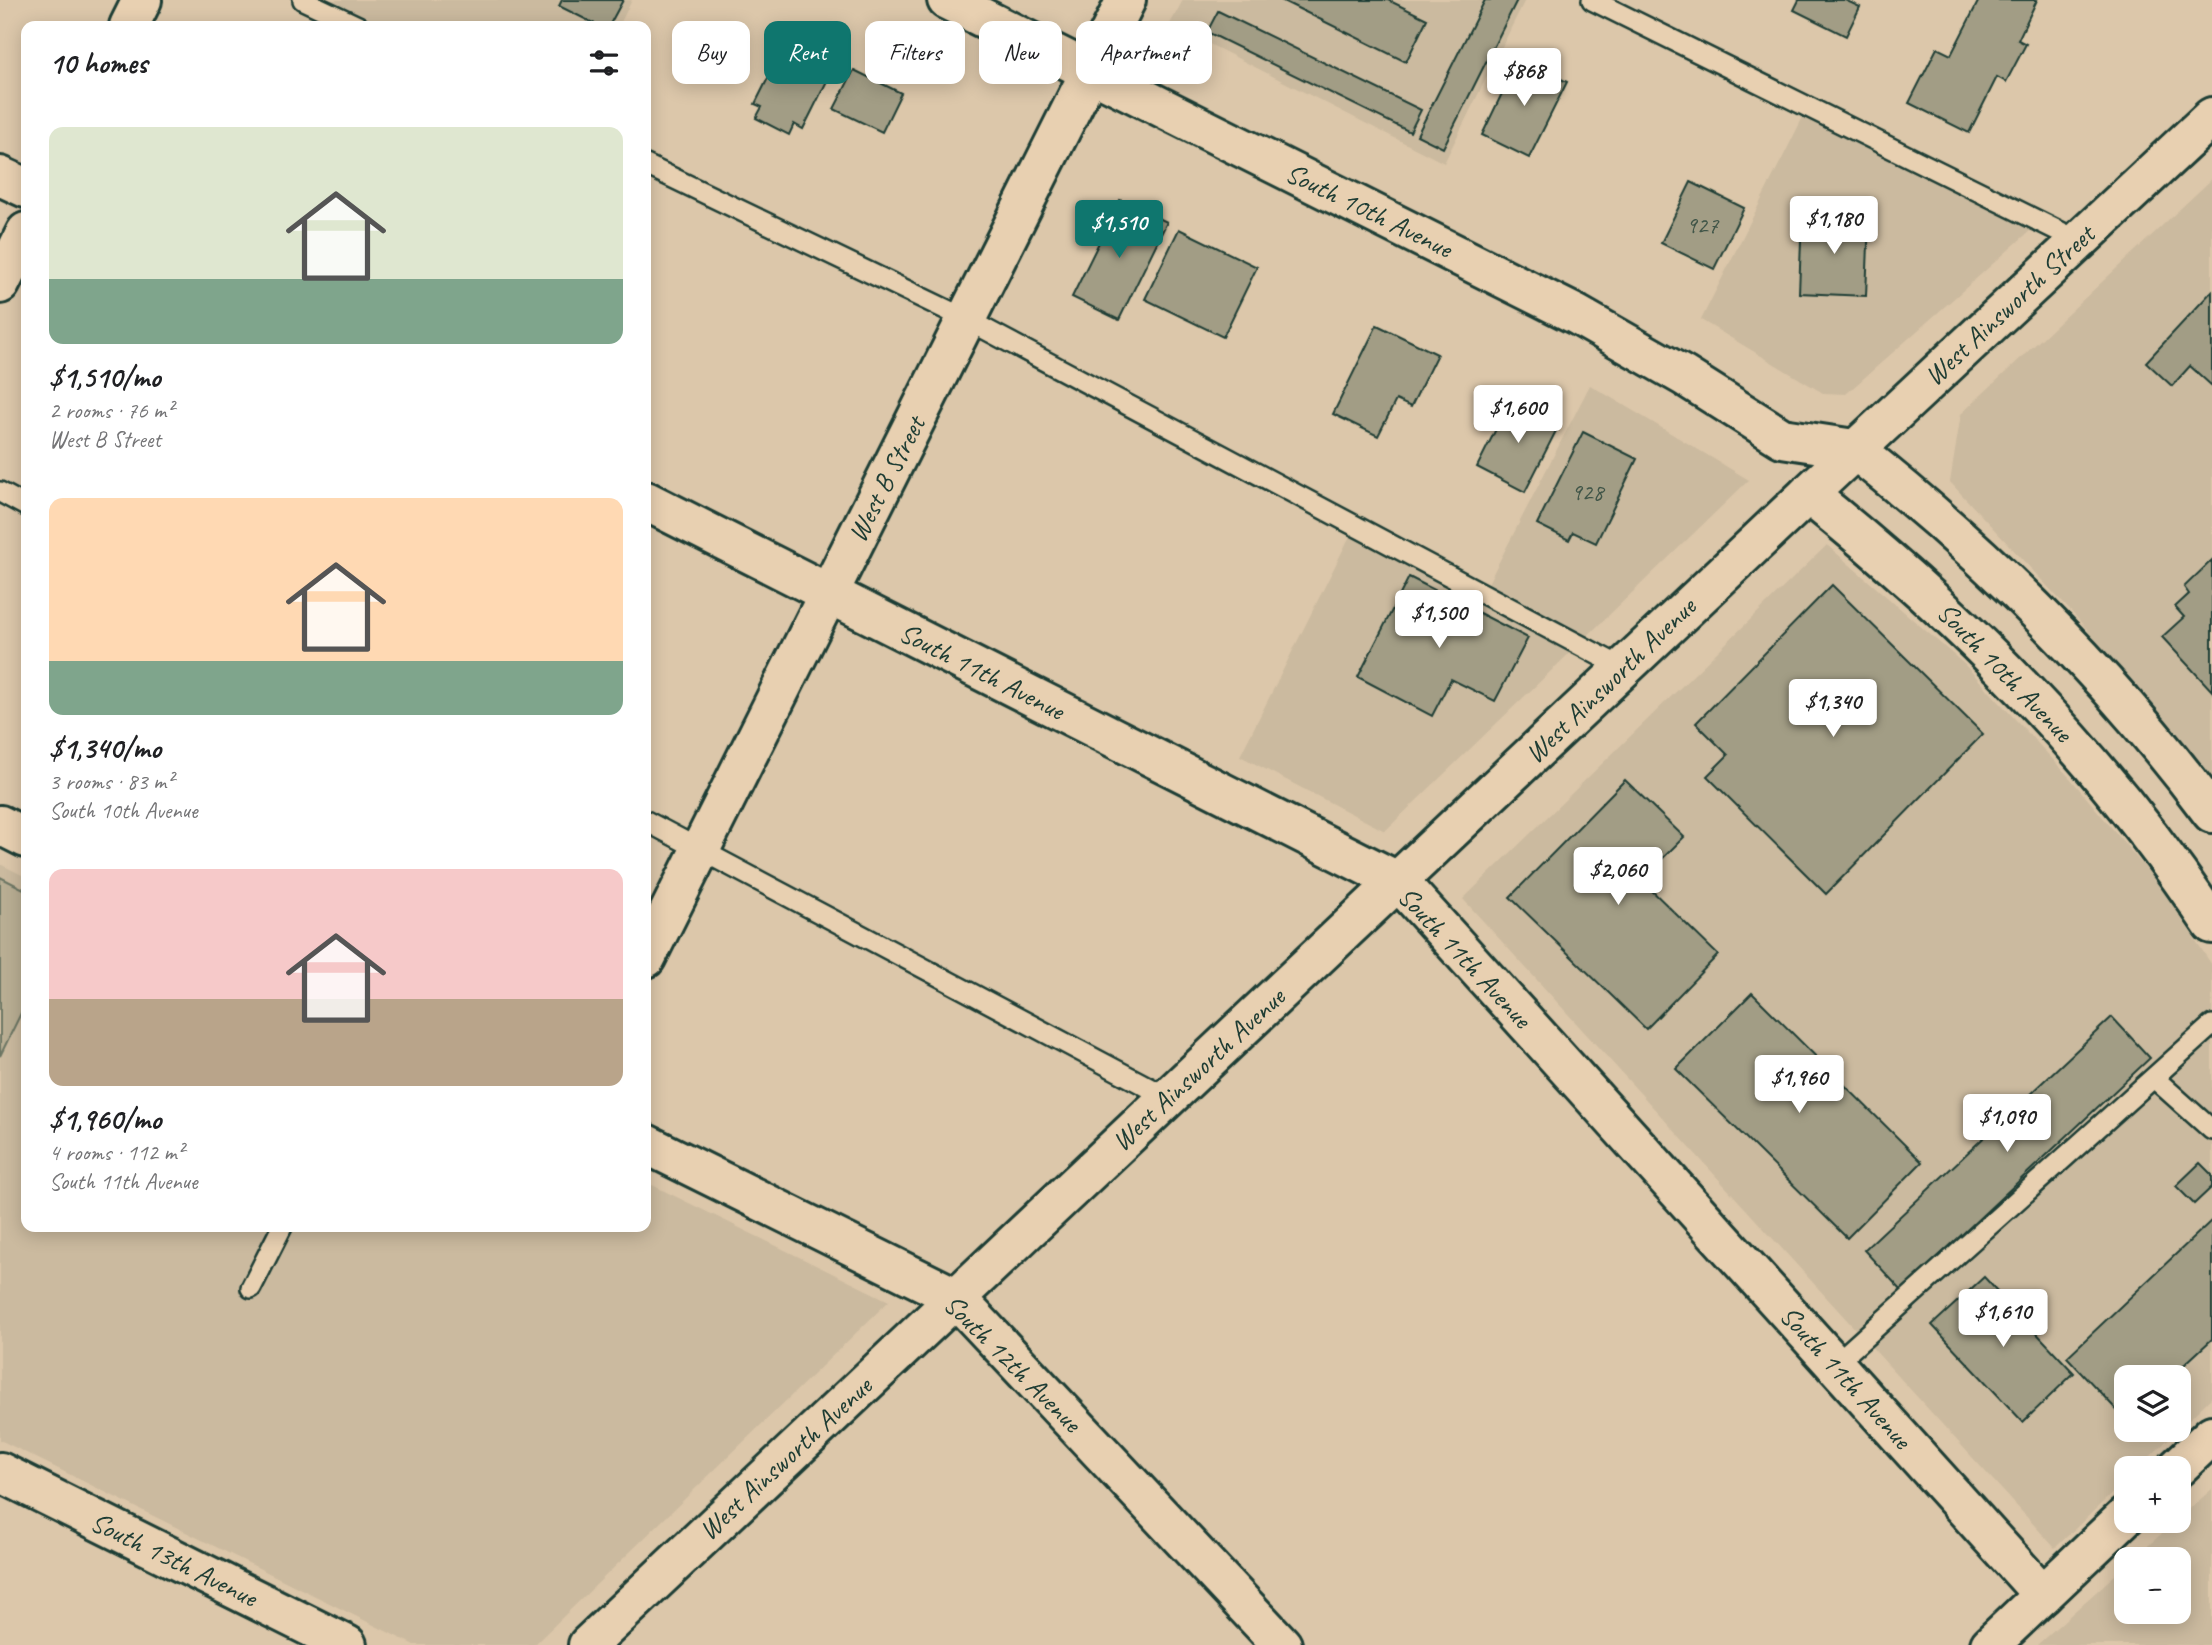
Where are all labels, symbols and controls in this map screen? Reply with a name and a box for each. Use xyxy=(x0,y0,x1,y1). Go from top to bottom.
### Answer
chip: Buy xyxy=(672,21,750,84)
chip: Rent xyxy=(764,21,851,84)
chip: Filters xyxy=(865,21,965,84)
chip: New xyxy=(979,21,1062,84)
chip: Apartment xyxy=(1076,21,1212,84)
text: 10 homes xyxy=(49,44,147,82)
icon: filters xyxy=(585,44,623,82)
pin: $868 xyxy=(1483,48,1565,108)
text: $868 xyxy=(1503,56,1545,85)
street label: South 10th Avenue xyxy=(1280,155,1460,266)
icon: home xyxy=(273,173,399,299)
pin: $1,180 xyxy=(1777,196,1891,256)
pin: $1,510 xyxy=(1062,201,1176,260)
text: $1,180 xyxy=(1806,204,1862,233)
text: $1,510 xyxy=(1091,208,1147,237)
house number: 927 xyxy=(1686,210,1719,240)
street label: West Ainsworth Street xyxy=(1917,215,2103,393)
text: $1,510/mo xyxy=(49,358,160,396)
pin: $1,600 xyxy=(1461,386,1575,445)
text: $1,600 xyxy=(1490,393,1546,422)
text: 2 rooms · 76 m² xyxy=(49,396,173,425)
street label: West B Street xyxy=(840,408,934,548)
text: West B Street xyxy=(49,425,161,454)
house number: 928 xyxy=(1571,477,1605,507)
icon: home xyxy=(273,544,399,670)
street label: West Ainsworth Avenue xyxy=(1517,588,1704,770)
pin: $1,500 xyxy=(1382,590,1496,650)
street label: South 10th Avenue xyxy=(1930,595,2082,751)
text: $1,500 xyxy=(1411,598,1467,627)
street label: South 11th Avenue xyxy=(894,614,1072,728)
pin: $1,340 xyxy=(1776,680,1890,739)
text: $1,340 xyxy=(1805,687,1861,716)
text: $1,340/mo xyxy=(49,729,161,767)
text: 3 rooms · 83 m² xyxy=(49,767,173,796)
text: South 10th Avenue xyxy=(49,796,198,825)
pin: $2,060 xyxy=(1561,848,1675,907)
text: $2,060 xyxy=(1590,855,1646,884)
street label: South 11th Avenue xyxy=(1391,879,1541,1036)
icon: home xyxy=(273,915,399,1041)
street label: West Ainsworth Avenue xyxy=(1104,978,1293,1158)
pin: $1,960 xyxy=(1742,1056,1856,1115)
text: $1,960 xyxy=(1771,1063,1827,1092)
pin: $1,090 xyxy=(1950,1094,2064,1154)
text: $1,960/mo xyxy=(49,1100,161,1138)
text: $1,090 xyxy=(1979,1102,2035,1131)
text: 4 rooms · 112 m² xyxy=(49,1138,184,1167)
text: South 11th Avenue xyxy=(49,1167,198,1196)
street label: South 12th Avenue xyxy=(937,1287,1091,1441)
pin: $1,610 xyxy=(1946,1290,2060,1349)
text: $1,610 xyxy=(1975,1297,2031,1326)
street label: South 11th Avenue xyxy=(1773,1298,1921,1457)
map controls xyxy=(2114,1365,2191,1624)
button: layers xyxy=(2114,1365,2191,1442)
street label: West Ainsworth Avenue xyxy=(691,1367,880,1547)
button: + xyxy=(2114,1456,2191,1533)
street label: South 13th Avenue xyxy=(85,1504,265,1615)
button: − xyxy=(2114,1547,2191,1624)

